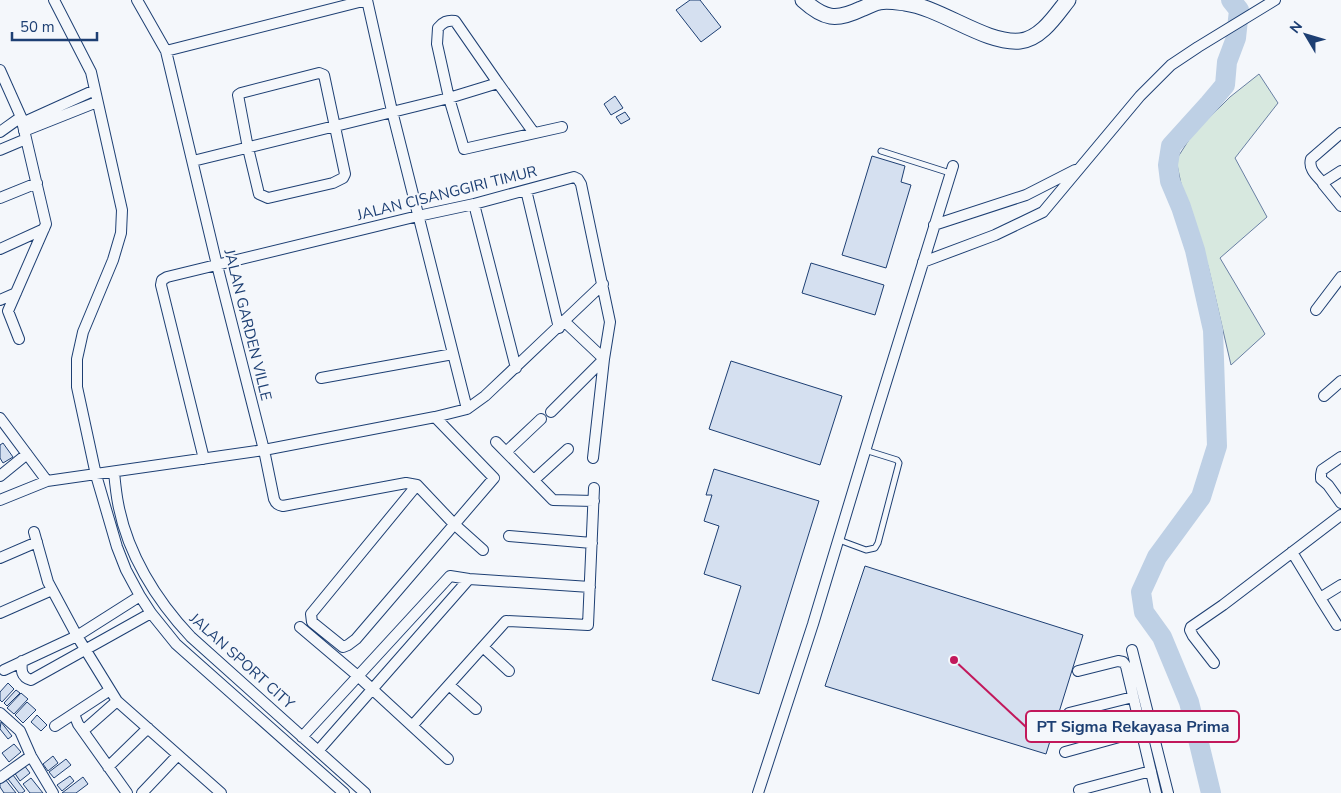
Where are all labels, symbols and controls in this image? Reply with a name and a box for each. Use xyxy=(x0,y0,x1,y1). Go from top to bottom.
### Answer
scale bar xyxy=(12,10,98,42)
north arrow xyxy=(1281,10,1331,60)
text: 50 m xyxy=(20,17,55,37)
text: N xyxy=(1285,17,1307,37)
street label: JALAN CISANGGIRI TIMUR xyxy=(354,161,539,225)
street label: JALAN GARDEN VILLE xyxy=(219,246,277,403)
street label: JALAN SPORT CITY xyxy=(185,608,299,714)
callout: PT Sigma Rekayasa Prima xyxy=(1026,711,1239,742)
text: PT Sigma Rekayasa Prima xyxy=(1036,716,1230,738)

